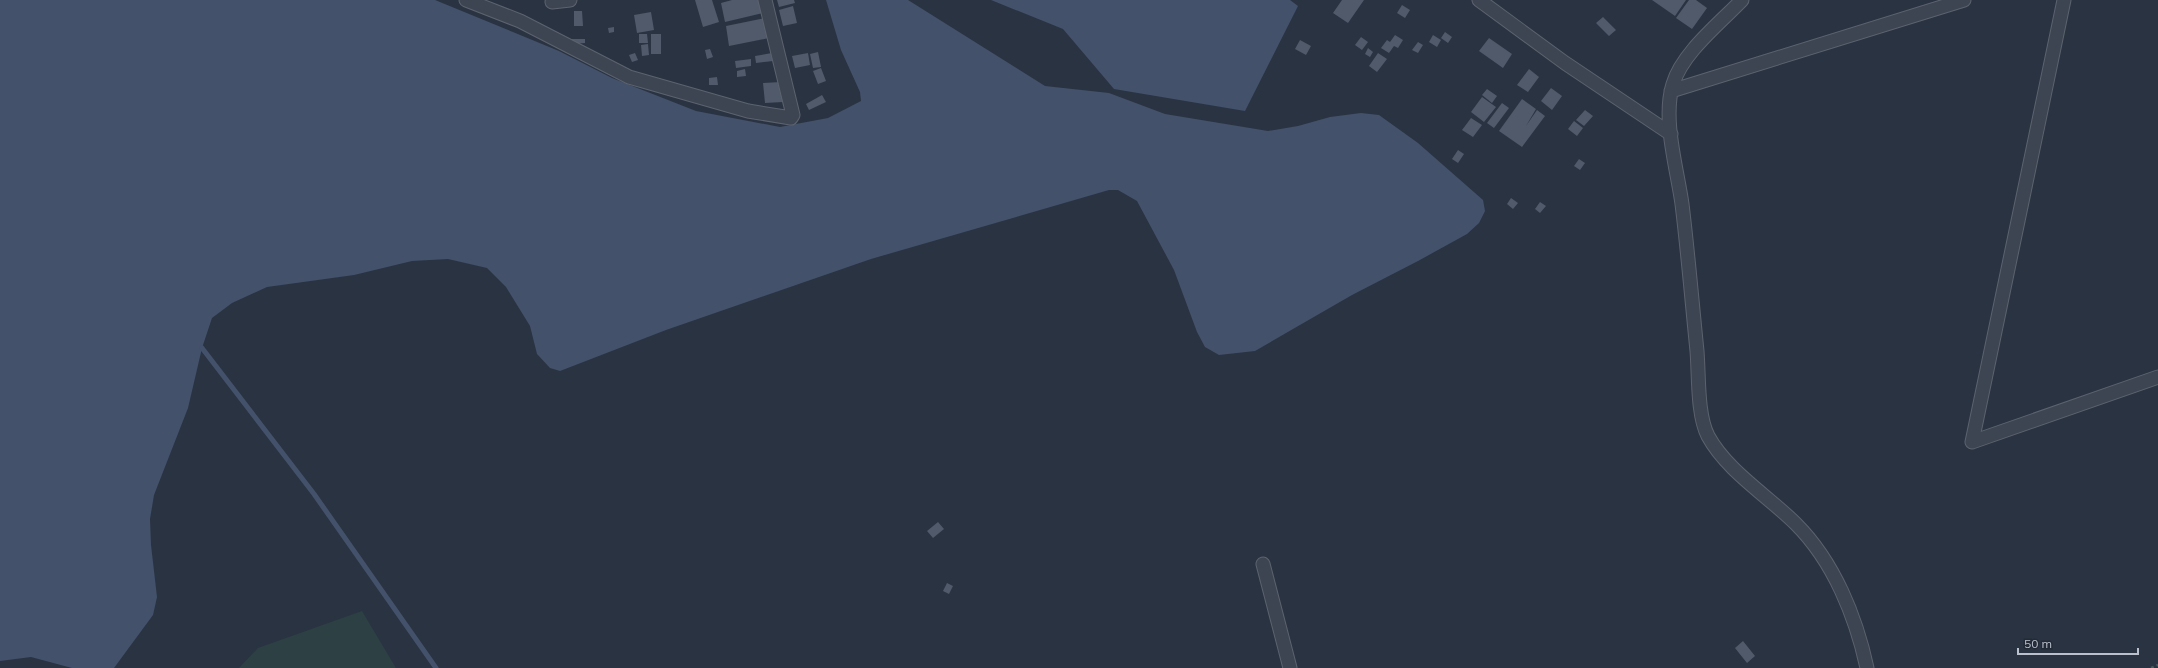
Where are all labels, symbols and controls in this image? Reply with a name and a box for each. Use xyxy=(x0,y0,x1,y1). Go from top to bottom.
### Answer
scale bar xyxy=(2018,630,2138,656)
text: 50 m xyxy=(2024,636,2052,651)

